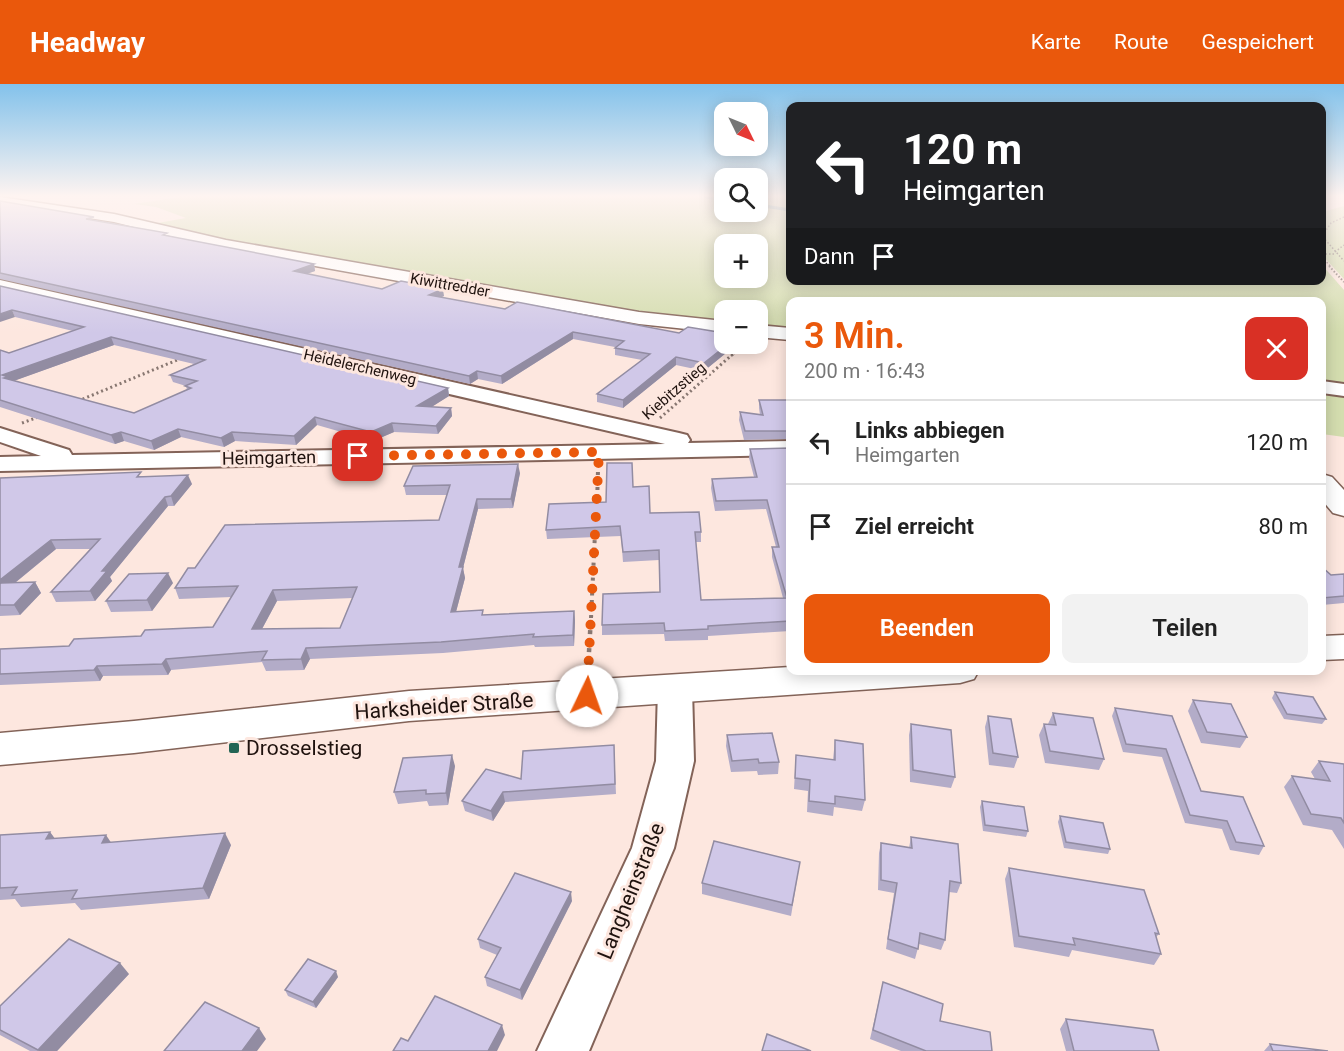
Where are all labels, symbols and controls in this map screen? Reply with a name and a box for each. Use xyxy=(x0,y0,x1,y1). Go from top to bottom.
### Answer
text: Headway xyxy=(30,26,145,59)
text: Karte xyxy=(1031,30,1081,54)
text: Route xyxy=(1114,30,1168,54)
text: Gespeichert xyxy=(1201,30,1314,54)
north arrow xyxy=(714,102,768,156)
map controls xyxy=(714,102,768,354)
text: 120 m xyxy=(903,125,1022,174)
icon: left xyxy=(804,126,882,204)
button: search xyxy=(714,168,768,222)
text: Heimgarten xyxy=(903,175,1045,207)
button: + xyxy=(714,234,768,288)
icon: arrive xyxy=(867,240,900,273)
text: Dann xyxy=(804,244,855,269)
street label: Kiwittredder xyxy=(409,269,491,301)
button: − xyxy=(714,300,768,354)
text: 3 Min. xyxy=(804,315,905,357)
button: close xyxy=(1245,317,1308,380)
street label: Heidelerchenweg xyxy=(302,345,418,389)
street label: Kiebitzstieg xyxy=(639,359,709,423)
text: 200 m · 16:43 xyxy=(804,359,925,383)
text: Links abbiegen xyxy=(855,418,1005,443)
icon: left xyxy=(804,426,837,459)
pin xyxy=(332,430,383,481)
text: 120 m xyxy=(1246,430,1308,455)
icon: arrive xyxy=(341,439,374,472)
text: Heimgarten xyxy=(855,443,960,467)
street label: Heimgarten xyxy=(222,446,316,469)
icon: arrive xyxy=(804,510,837,543)
text: Ziel erreicht xyxy=(855,514,974,539)
text: 80 m xyxy=(1259,514,1308,539)
button: Beenden xyxy=(804,594,1050,663)
button: Teilen xyxy=(1062,594,1308,663)
position arrow xyxy=(555,664,619,728)
street label: Harksheider Straße xyxy=(354,688,534,724)
place label: Drosselstieg xyxy=(246,736,362,760)
marker: Drosselstieg xyxy=(227,741,241,755)
street label: Langheinstraße xyxy=(593,819,669,963)

